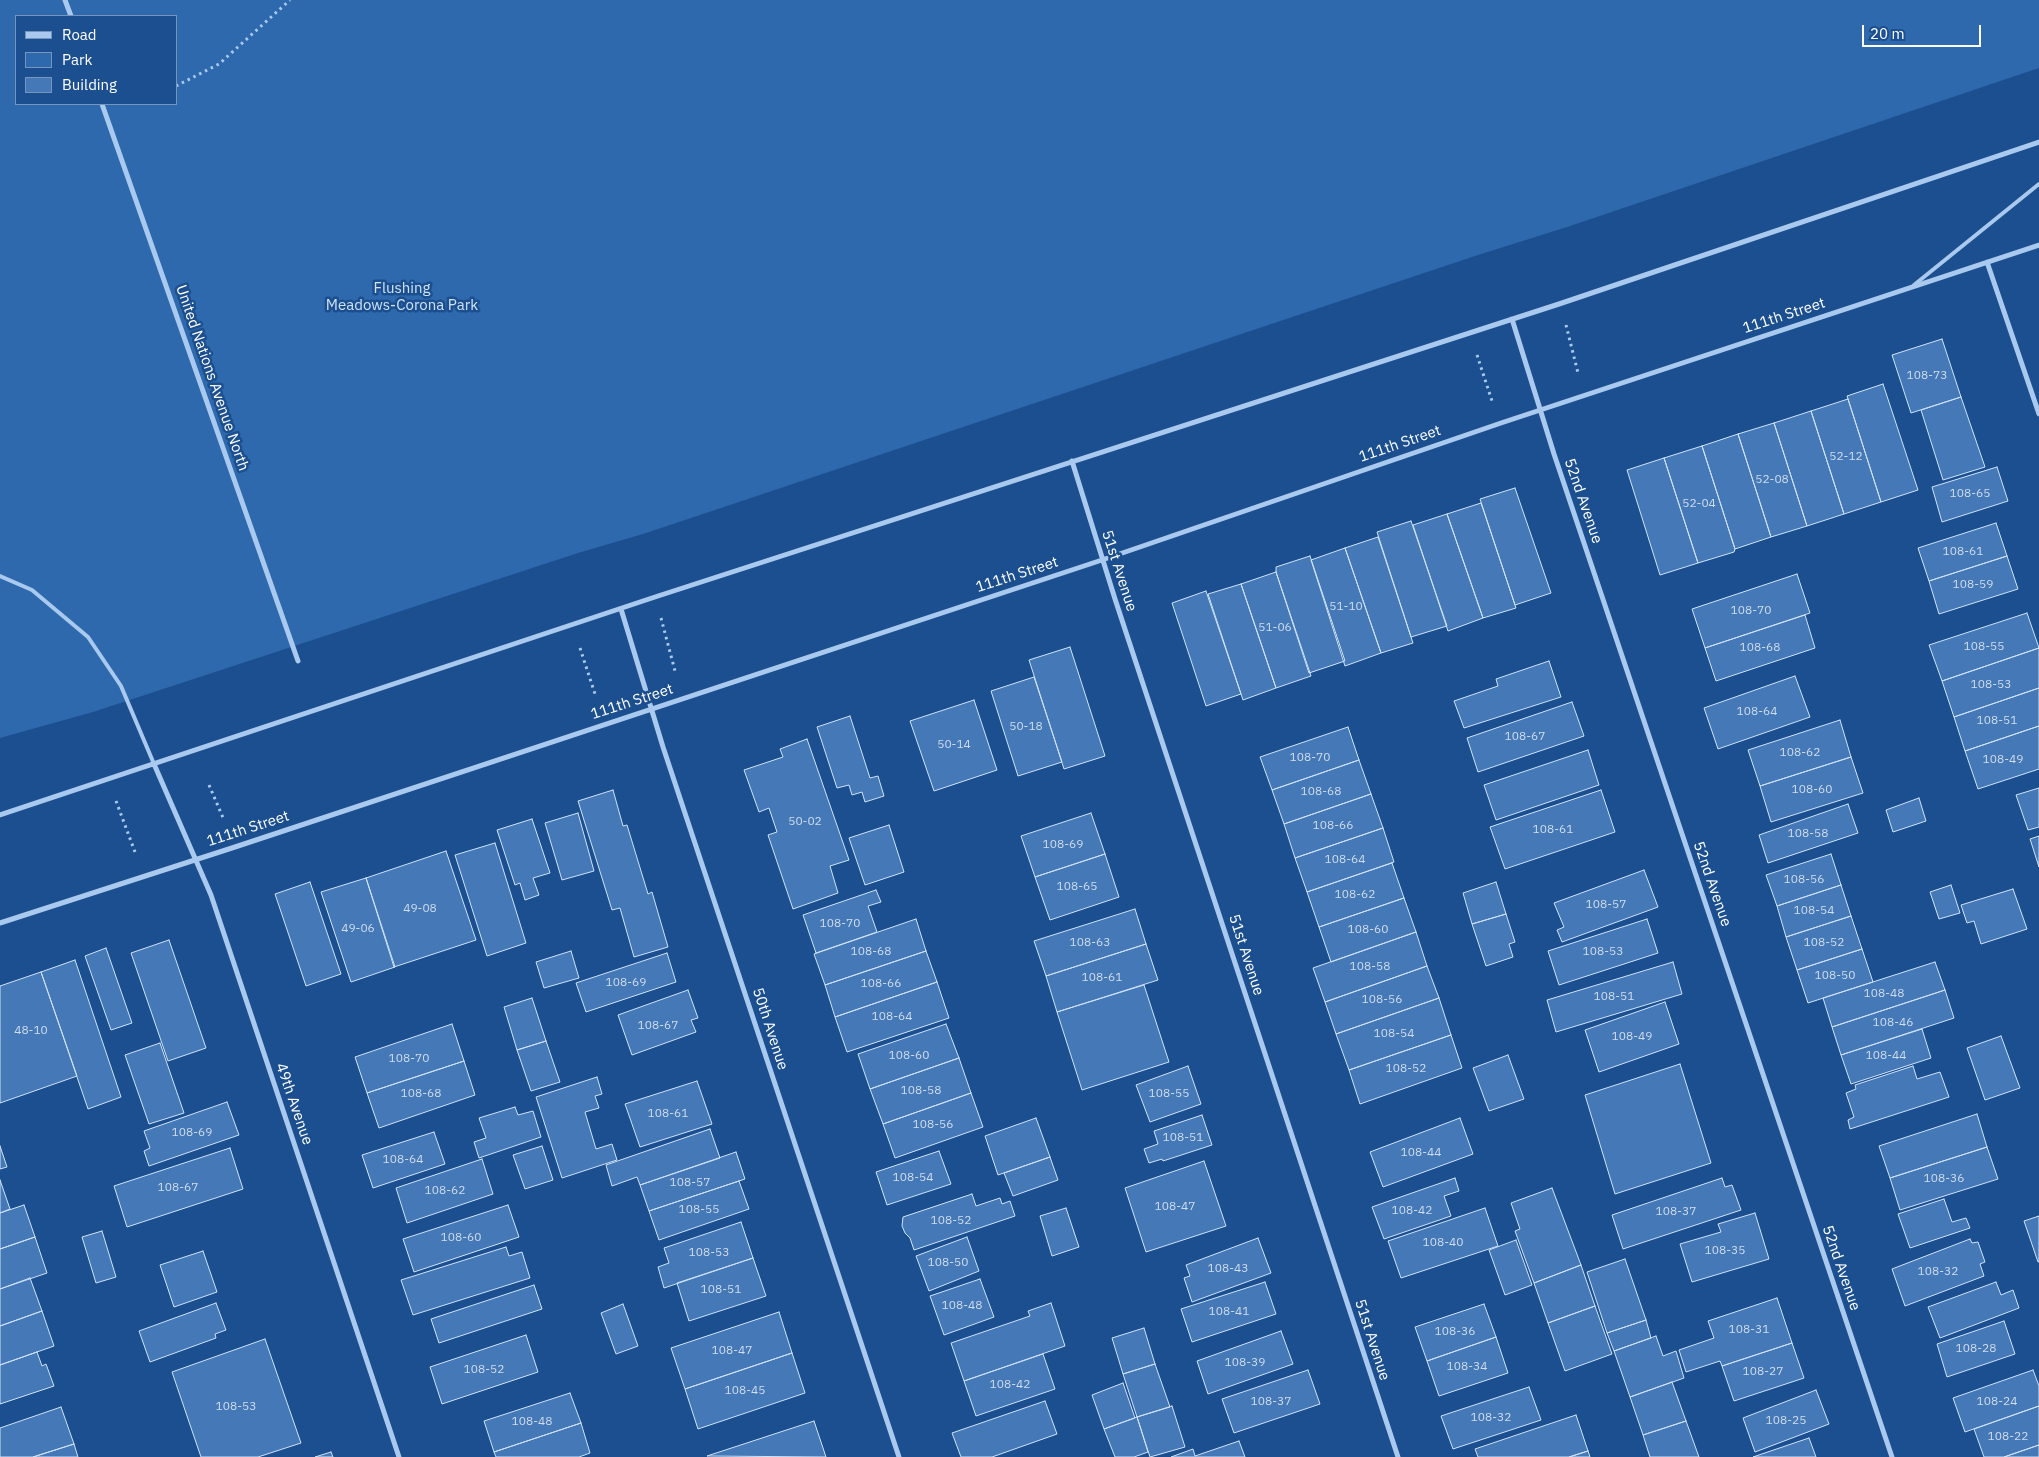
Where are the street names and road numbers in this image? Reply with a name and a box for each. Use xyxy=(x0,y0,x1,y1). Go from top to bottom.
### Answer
street label: United Nations Avenue North xyxy=(172,283,252,473)
street label: 111th Street xyxy=(1741,294,1827,338)
street label: 111th Street xyxy=(1357,422,1443,466)
street label: 52nd Avenue xyxy=(1560,456,1606,546)
street label: 51st Avenue xyxy=(1097,528,1141,614)
street label: 111th Street xyxy=(974,553,1060,597)
street label: 111th Street xyxy=(589,680,675,724)
street label: 111th Street xyxy=(205,807,291,851)
street label: 52nd Avenue xyxy=(1689,839,1735,929)
street label: 51st Avenue xyxy=(1224,912,1268,998)
street label: 50th Avenue xyxy=(748,986,792,1072)
street label: 49th Avenue xyxy=(272,1061,316,1147)
street label: 52nd Avenue xyxy=(1818,1223,1864,1313)
street label: 51st Avenue xyxy=(1350,1297,1394,1383)

